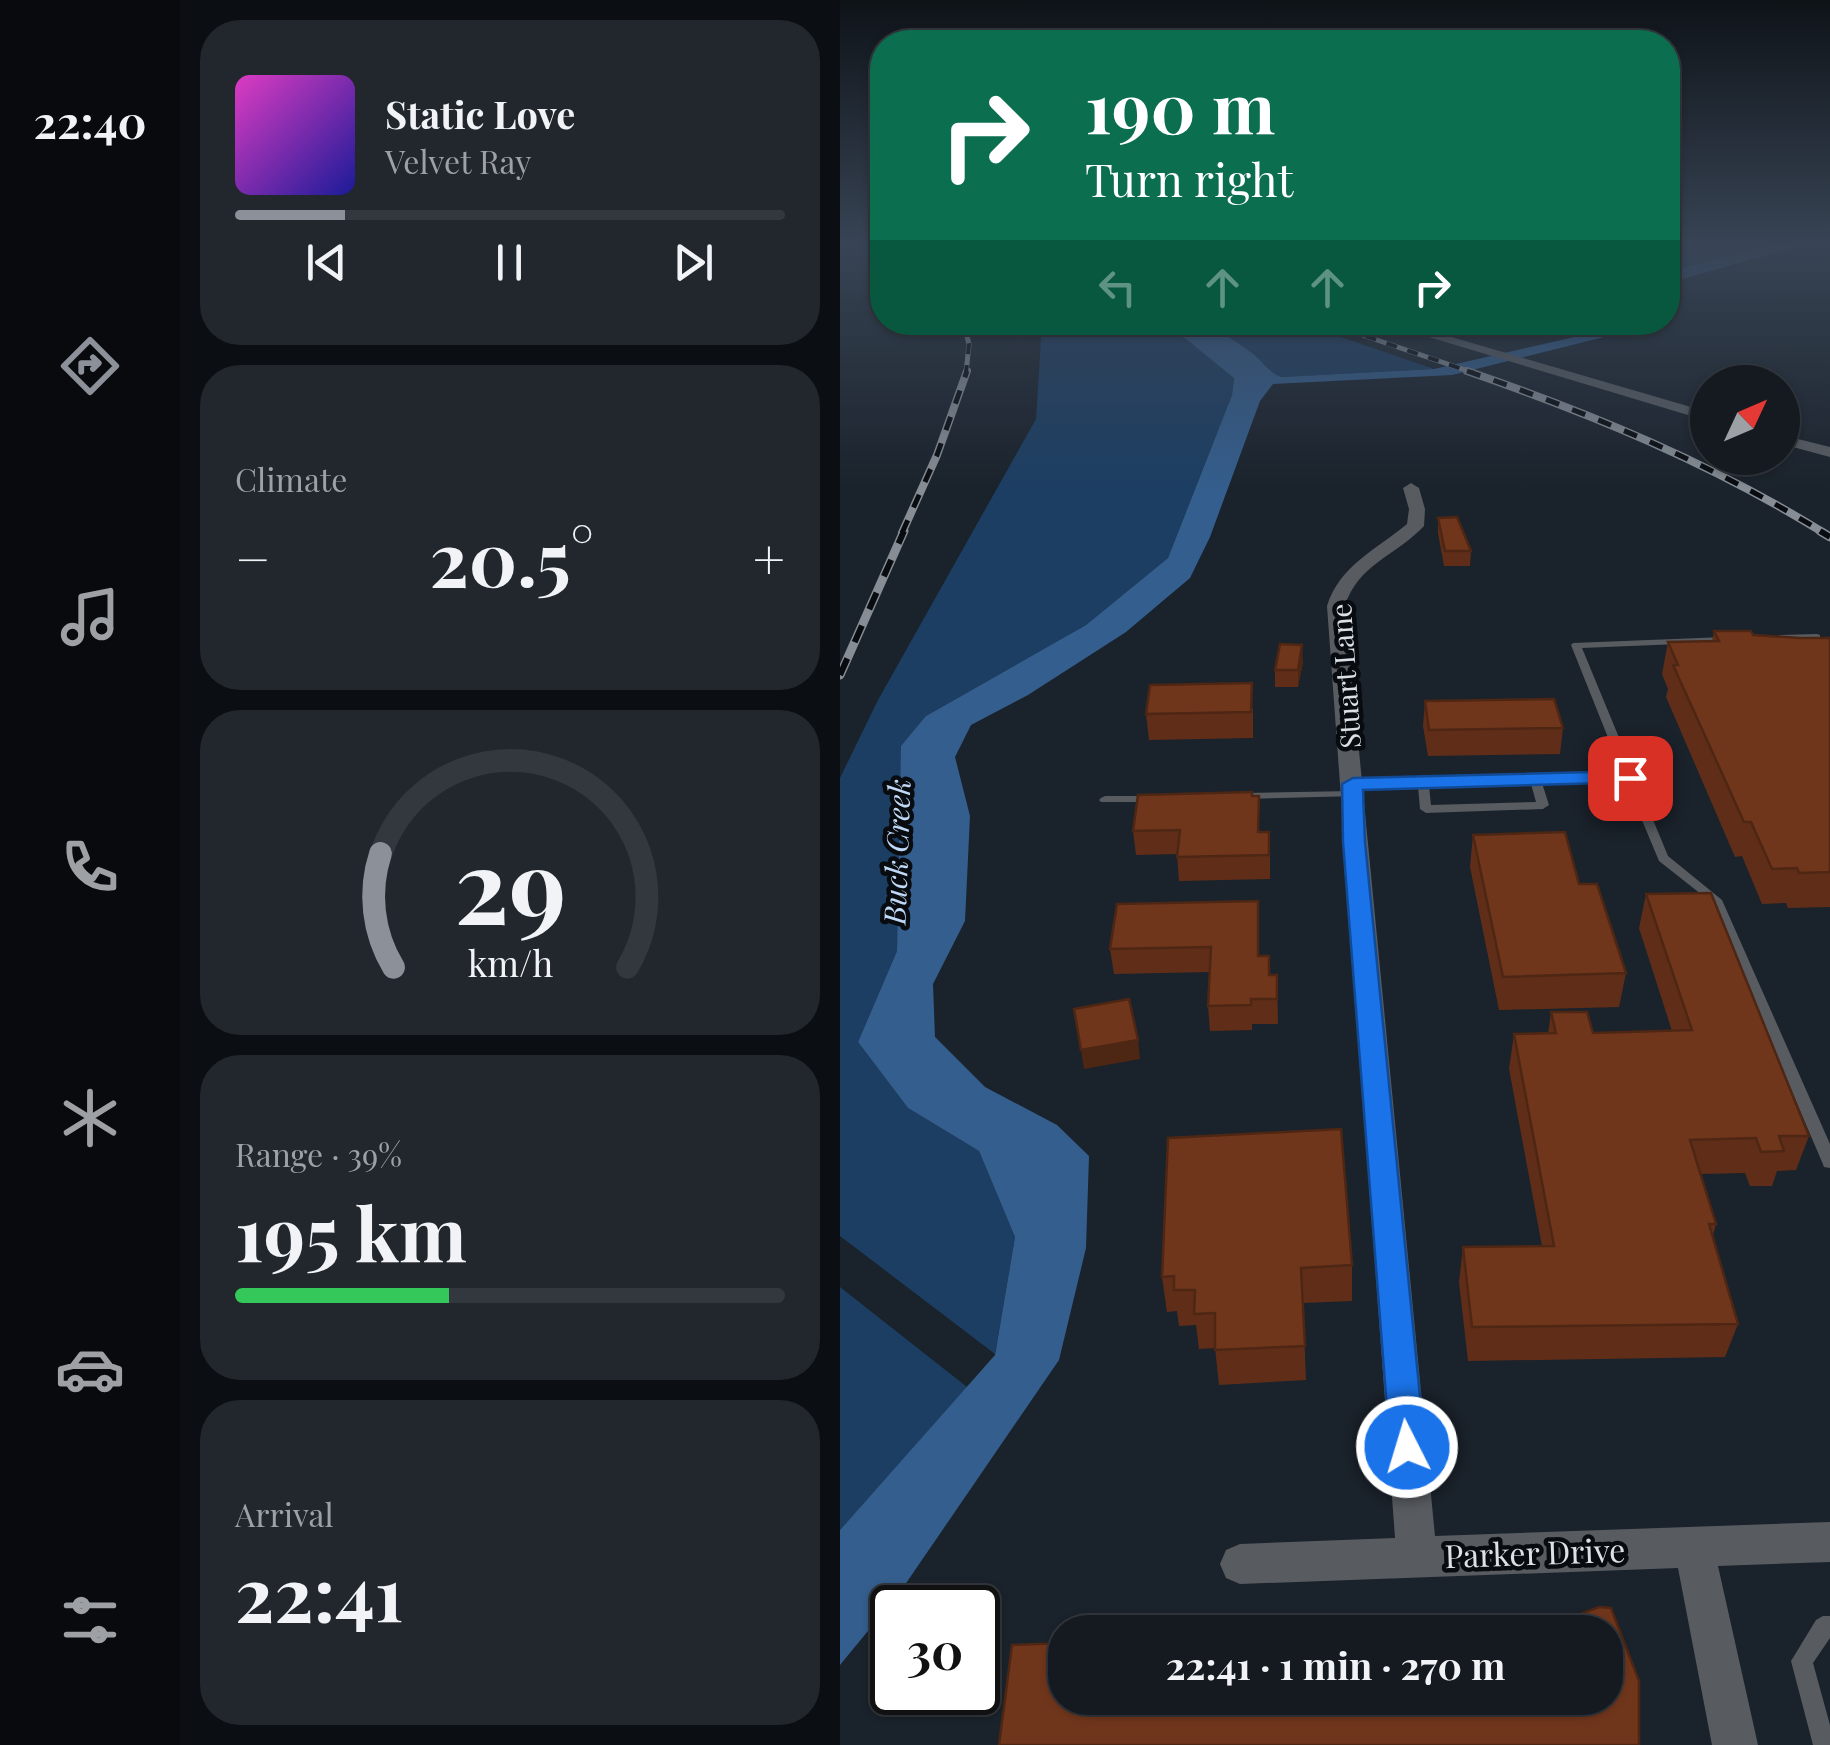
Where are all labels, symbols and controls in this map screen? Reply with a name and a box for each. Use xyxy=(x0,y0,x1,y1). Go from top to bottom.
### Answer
text: 190 m xyxy=(1085,58,1275,152)
icon: right xyxy=(920,70,1050,200)
text: Static Love xyxy=(385,88,575,139)
text: 22:40 xyxy=(34,90,146,150)
text: Velvet Ray xyxy=(385,139,532,182)
text: Turn right xyxy=(1085,148,1293,208)
icon: previous xyxy=(299,235,354,290)
icon: pause xyxy=(482,235,537,290)
icon: next xyxy=(666,235,721,290)
icon: left xyxy=(1090,260,1145,315)
icon: ahead xyxy=(1195,260,1250,315)
icon: ahead xyxy=(1300,260,1355,315)
icon: right xyxy=(1405,260,1460,315)
icon: directions xyxy=(55,331,125,401)
north arrow xyxy=(1690,365,1800,475)
map controls xyxy=(1690,365,1800,475)
text: Climate xyxy=(235,457,347,500)
text: 20.5° xyxy=(430,506,594,606)
text: − xyxy=(235,520,271,594)
text: + xyxy=(753,520,785,594)
icon: music xyxy=(55,582,125,652)
street label: Stuart Lane xyxy=(1321,602,1368,750)
pin xyxy=(1588,736,1673,821)
icon: arrive xyxy=(1603,751,1658,806)
water label: Buck Creek xyxy=(873,779,919,926)
text: 29 xyxy=(454,812,566,951)
icon: phone xyxy=(55,832,125,902)
text: km/h xyxy=(467,938,553,986)
icon: climate xyxy=(55,1083,125,1153)
text: Range · 39% xyxy=(235,1132,402,1175)
text: 195 km xyxy=(235,1181,467,1281)
icon: car xyxy=(55,1334,125,1404)
position arrow xyxy=(1355,1395,1459,1499)
text: Arrival xyxy=(235,1492,334,1535)
street label: Parker Drive xyxy=(1444,1527,1626,1576)
text: 22:41 xyxy=(235,1541,404,1641)
icon: filters xyxy=(55,1585,125,1655)
speed limit sign: 30 xyxy=(870,1585,1000,1715)
text: 22:41 · 1 min · 270 m xyxy=(1166,1639,1505,1690)

